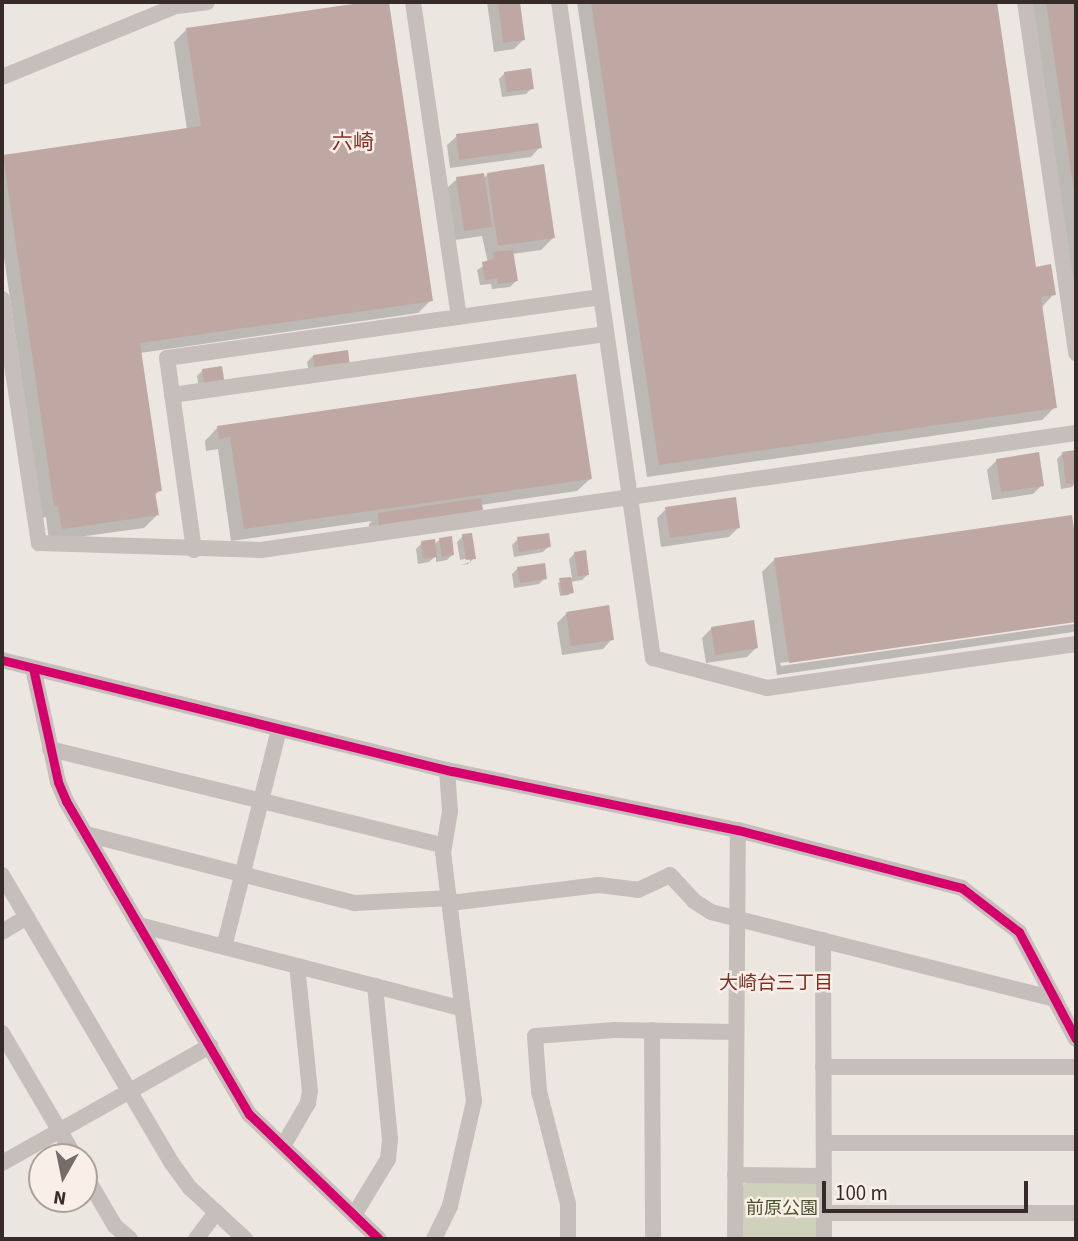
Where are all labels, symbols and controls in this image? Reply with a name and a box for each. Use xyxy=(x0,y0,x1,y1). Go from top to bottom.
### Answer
district label: 六崎 xyxy=(332,129,374,155)
district label: 大崎台三丁目 xyxy=(719,973,833,995)
north arrow xyxy=(28,1143,98,1213)
scale bar xyxy=(826,1168,1032,1212)
text: 100 m xyxy=(835,1178,888,1208)
text: N xyxy=(52,1183,68,1212)
park label: 前原公園 xyxy=(746,1198,818,1220)

